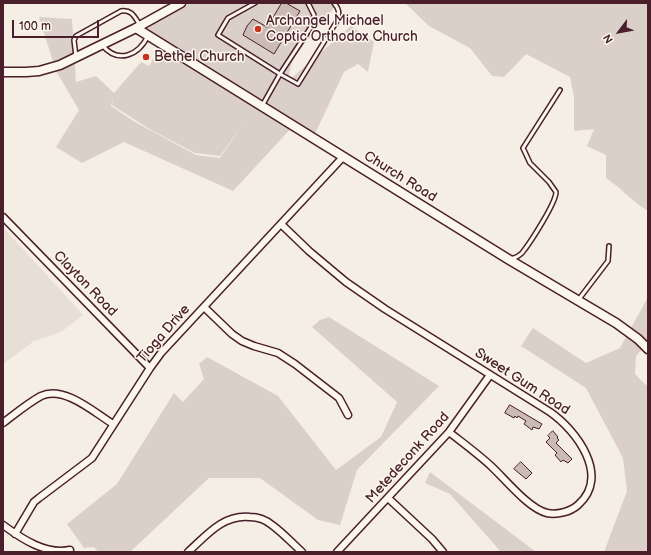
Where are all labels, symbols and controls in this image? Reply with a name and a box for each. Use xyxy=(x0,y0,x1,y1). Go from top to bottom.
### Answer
scale bar xyxy=(14,12,101,38)
north arrow xyxy=(599,12,639,52)
place label: Archangel Michael Coptic Orthodox Church xyxy=(266,13,418,46)
text: 100 m xyxy=(19,19,51,34)
marker: Archangel Michael Coptic Orthodox Church xyxy=(253,24,263,34)
text: N xyxy=(601,32,616,46)
place label: Bethel Church xyxy=(154,49,245,65)
marker: Bethel Church xyxy=(141,52,151,62)
street label: Church Road xyxy=(360,148,440,206)
street label: Clayton Road xyxy=(50,248,120,320)
street label: Tioga Drive xyxy=(134,301,194,367)
street label: Sweet Gum Road xyxy=(471,345,573,419)
street label: Metedeconk Road xyxy=(363,409,453,507)

